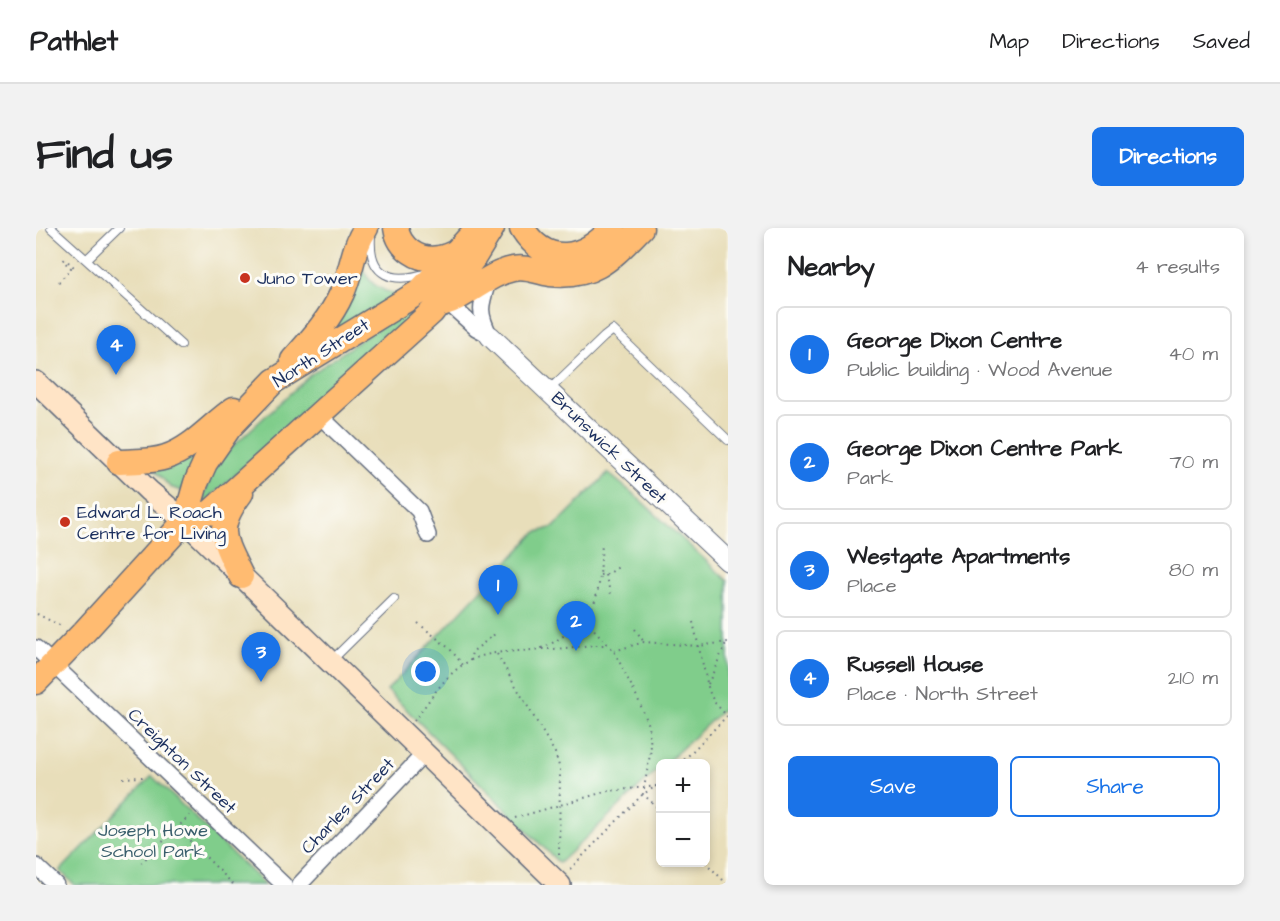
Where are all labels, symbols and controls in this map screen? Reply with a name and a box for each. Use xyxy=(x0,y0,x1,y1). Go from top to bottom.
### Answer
text: Pathlet xyxy=(30,22,118,61)
text: Map xyxy=(989,27,1029,56)
text: Directions xyxy=(1062,27,1160,56)
text: Saved xyxy=(1193,27,1250,56)
text: Find us xyxy=(36,127,173,185)
button: Directions xyxy=(1092,127,1244,186)
text: Nearby xyxy=(788,249,875,285)
text: 4 results xyxy=(1135,253,1220,281)
place label: Juno Tower xyxy=(257,266,358,291)
marker: Juno Tower xyxy=(238,271,252,285)
street label: North Street xyxy=(268,312,375,394)
text: George Dixon Centre xyxy=(847,325,1062,356)
pin: 4 xyxy=(96,326,136,375)
text: 1 xyxy=(808,340,811,368)
text: 40 m xyxy=(1168,340,1218,368)
text: Public building · Wood Avenue xyxy=(847,356,1113,384)
street label: Brunswick Street xyxy=(546,386,673,510)
text: George Dixon Centre Park xyxy=(847,433,1122,464)
text: 2 xyxy=(804,448,815,476)
text: 70 m xyxy=(1170,448,1218,476)
text: Park xyxy=(847,464,893,492)
place label: Edward L. Roach Centre for Living xyxy=(77,500,226,547)
marker: Edward L. Roach Centre for Living xyxy=(58,515,72,529)
text: Westgate Apartments xyxy=(847,541,1070,572)
text: 3 xyxy=(804,556,815,584)
text: 80 m xyxy=(1169,556,1218,584)
pin: 1 xyxy=(478,566,518,615)
text: Place xyxy=(847,572,897,600)
pin: 2 xyxy=(556,602,596,651)
pin: 3 xyxy=(242,632,280,682)
text: Russell House xyxy=(847,649,983,680)
your location xyxy=(411,657,440,686)
text: 4 xyxy=(803,664,816,692)
text: 210 m xyxy=(1168,664,1218,692)
text: Place · North Street xyxy=(847,680,1038,708)
street label: Creighton Street xyxy=(121,703,242,821)
street label: Charles Street xyxy=(296,752,401,860)
button: Save xyxy=(788,756,998,817)
button: Share xyxy=(1010,756,1220,817)
map controls xyxy=(656,759,710,867)
button: + xyxy=(656,759,710,813)
button: − xyxy=(656,813,710,867)
park label: Joseph Howe School Park xyxy=(98,818,208,864)

